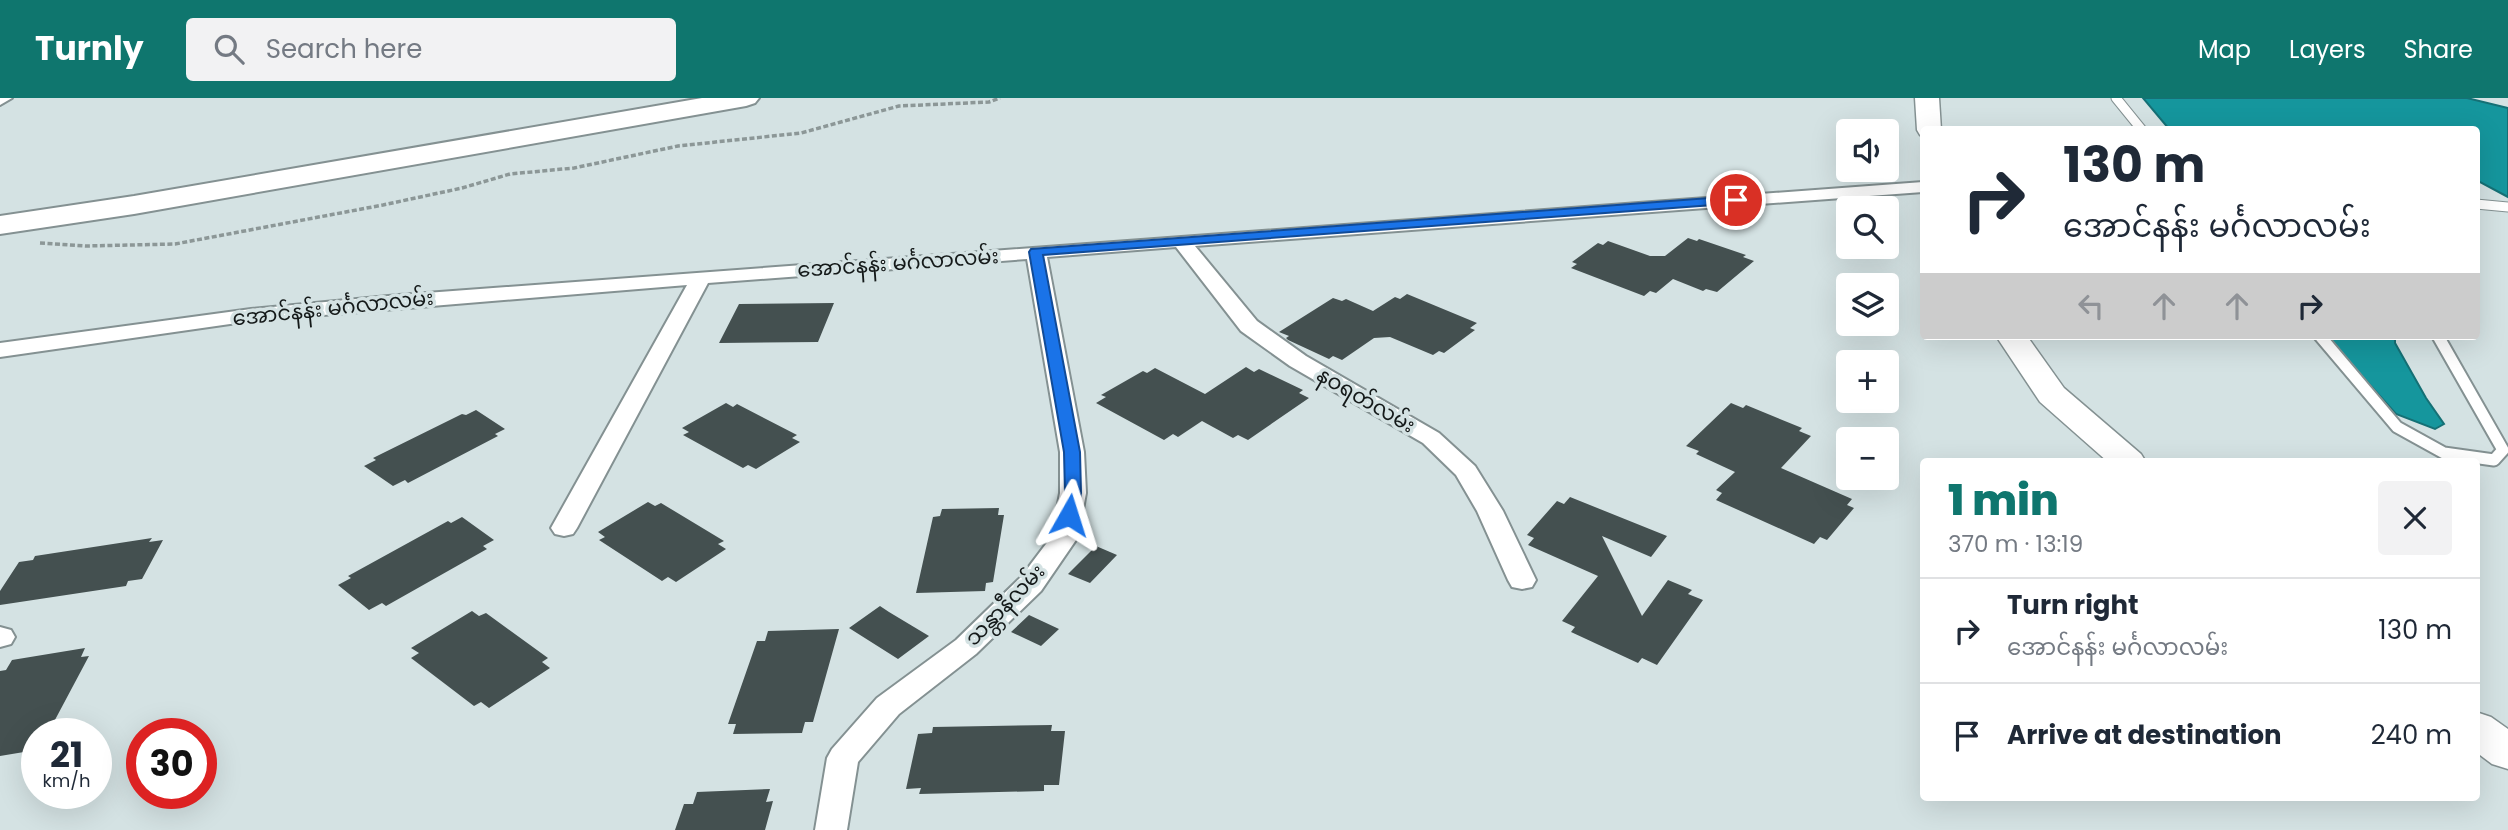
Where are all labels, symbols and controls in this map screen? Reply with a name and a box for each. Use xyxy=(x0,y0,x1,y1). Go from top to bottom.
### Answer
search box xyxy=(186,18,676,81)
text: Turnly xyxy=(35,25,144,72)
icon: search xyxy=(210,30,248,68)
text: Search here xyxy=(266,31,422,67)
text: Map xyxy=(2198,33,2251,66)
text: Layers xyxy=(2289,33,2365,66)
text: Share xyxy=(2403,33,2473,66)
map controls xyxy=(1836,119,1899,490)
button: sound xyxy=(1836,119,1899,182)
text: 130 m xyxy=(2063,131,2205,199)
icon: right xyxy=(1948,154,2039,245)
pin xyxy=(1706,170,1766,230)
icon: arrive xyxy=(1717,181,1755,219)
button: search xyxy=(1836,196,1899,259)
text: အောင်နန်း မင်္ဂလာလမ်း xyxy=(2063,203,2371,248)
street label: အောင်နန်း မင်္ဂလာလမ်း xyxy=(796,240,1000,287)
button: layers xyxy=(1836,273,1899,336)
street label: အောင်နန်း မင်္ဂလာလမ်း xyxy=(231,282,435,335)
icon: left xyxy=(2072,287,2110,325)
icon: ahead xyxy=(2145,287,2183,325)
icon: ahead xyxy=(2218,287,2256,325)
icon: right xyxy=(2291,287,2329,325)
button: + xyxy=(1836,350,1899,413)
street label: နဝရတ်လမ်း xyxy=(1310,359,1421,442)
button: − xyxy=(1836,427,1899,490)
text: 1 min xyxy=(1948,471,2059,530)
position arrow xyxy=(1032,478,1106,552)
button: close xyxy=(2378,481,2452,555)
text: 370 m · 13:19 xyxy=(1948,528,2083,560)
street label: သန္တာနီလမ်း xyxy=(958,557,1053,654)
text: Turn right xyxy=(2007,587,2139,623)
icon: right xyxy=(1948,612,1986,650)
text: 130 m xyxy=(2378,612,2452,648)
text: အောင်နန်း မင်္ဂလာလမ်း xyxy=(2007,631,2228,663)
icon: arrive xyxy=(1948,717,1986,755)
text: Arrive at destination xyxy=(2007,717,2282,753)
text: 240 m xyxy=(2371,717,2452,753)
speed limit sign: 30 xyxy=(126,718,217,809)
text: 21 xyxy=(50,730,83,779)
text: km/h xyxy=(43,768,90,793)

